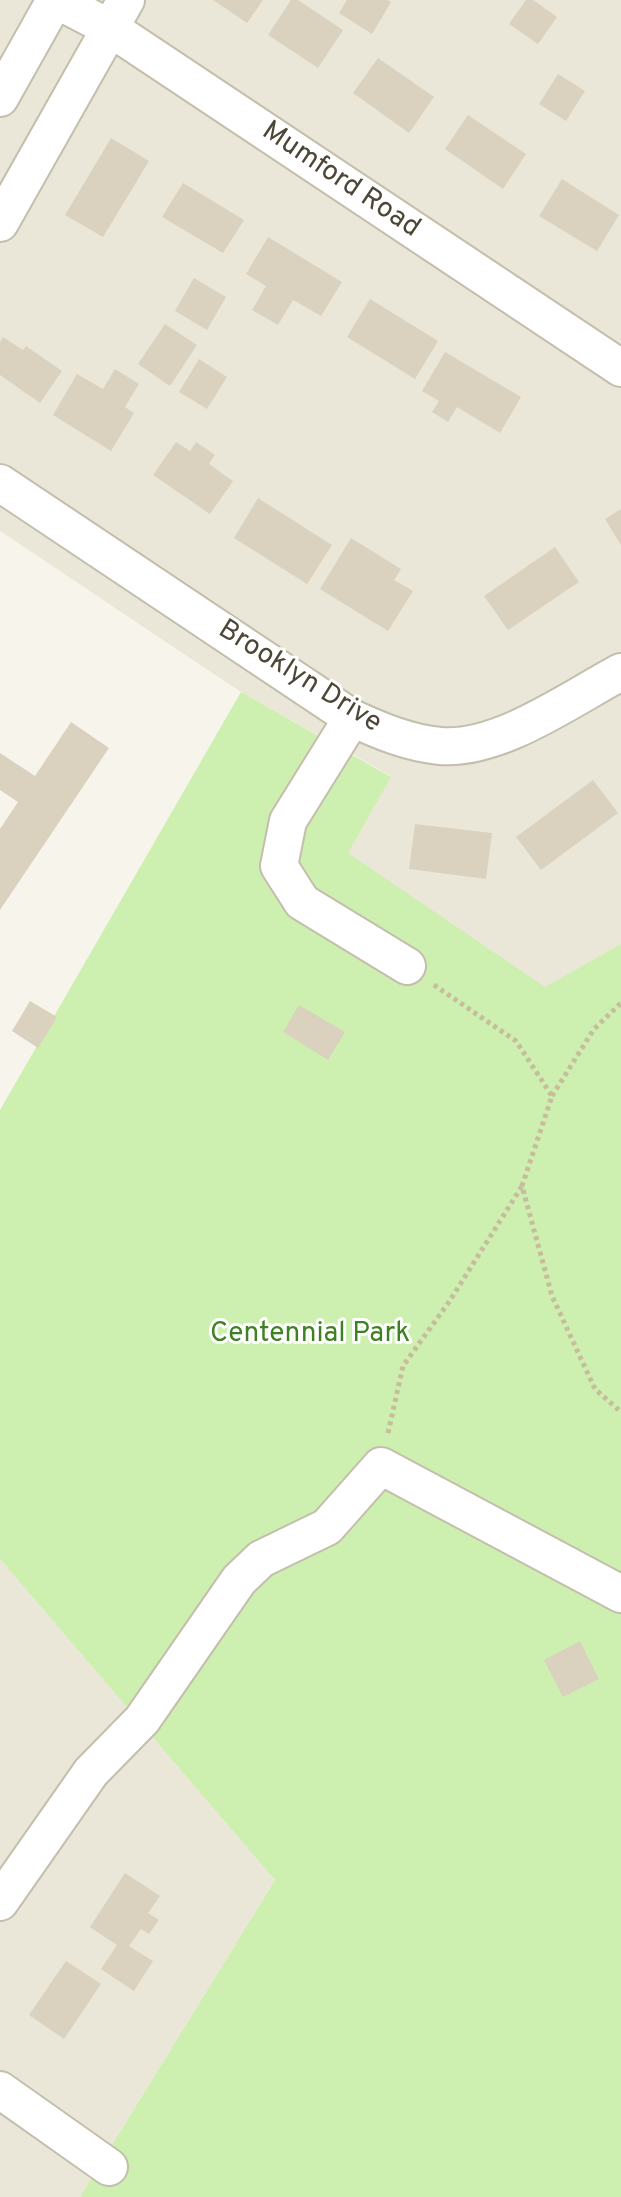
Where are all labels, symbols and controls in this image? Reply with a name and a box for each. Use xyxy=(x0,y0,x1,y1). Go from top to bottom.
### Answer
street label: Mumford Road xyxy=(254,116,426,246)
street label: Brooklyn Drive xyxy=(211,614,387,742)
park label: Centennial Park xyxy=(210,1318,410,1352)

